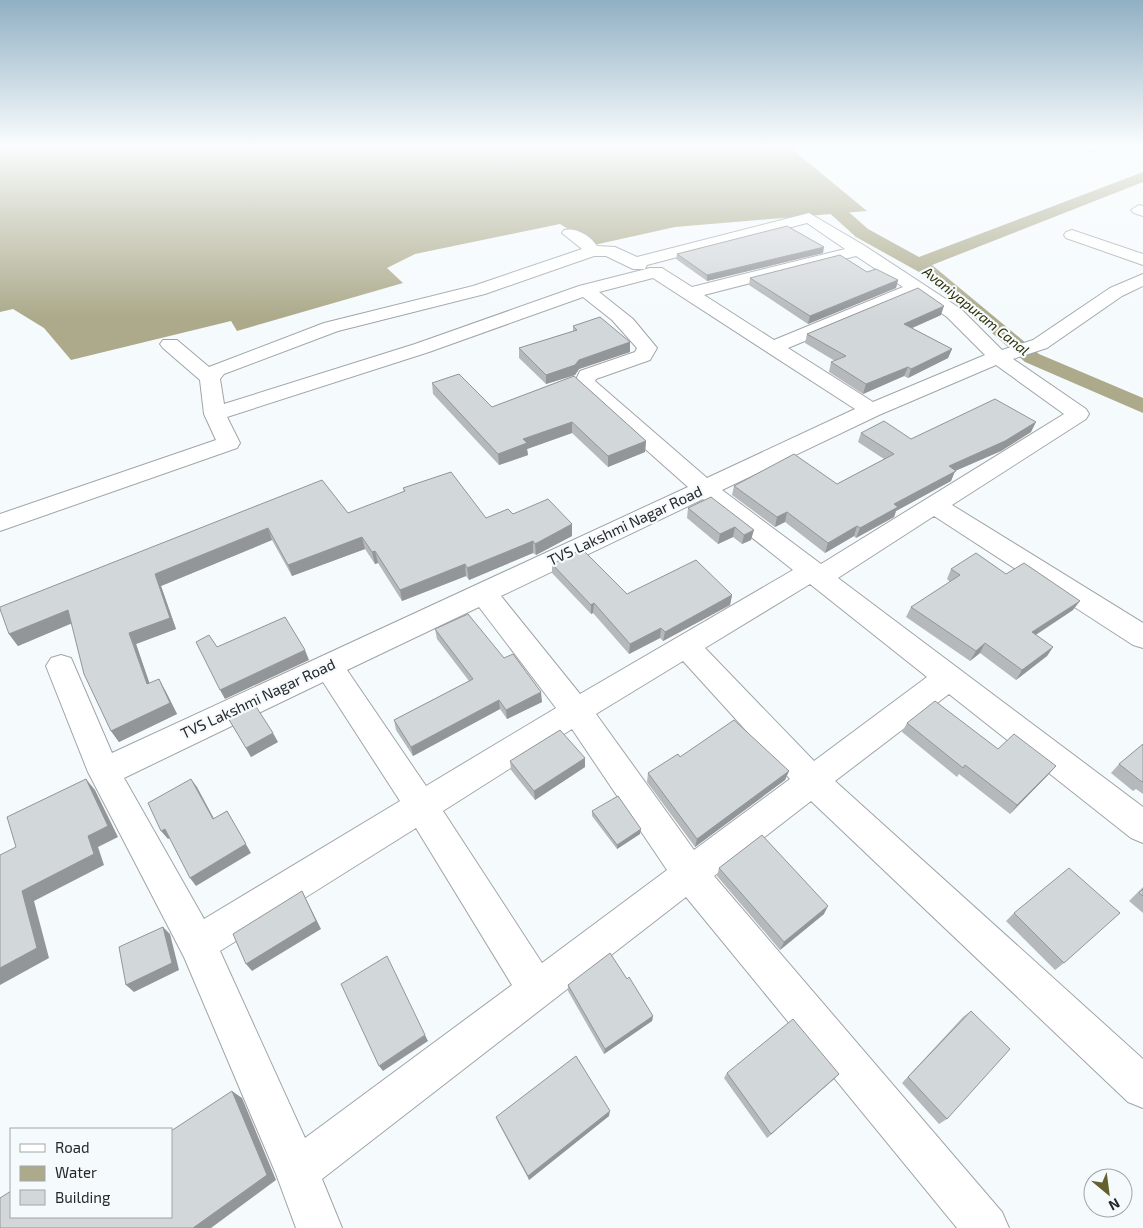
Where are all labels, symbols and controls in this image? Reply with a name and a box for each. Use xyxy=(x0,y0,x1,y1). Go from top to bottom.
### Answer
water label: Avaniyapuram Canal xyxy=(919,262,1033,359)
street label: TVS Lakshmi Nagar Road xyxy=(544,481,705,569)
street label: TVS Lakshmi Nagar Road xyxy=(177,654,338,742)
legend xyxy=(10,1128,172,1218)
text: Road xyxy=(55,1138,90,1156)
text: Water xyxy=(55,1163,97,1181)
north arrow xyxy=(1083,1168,1133,1218)
text: Building xyxy=(55,1188,111,1206)
text: N xyxy=(1106,1195,1123,1215)

